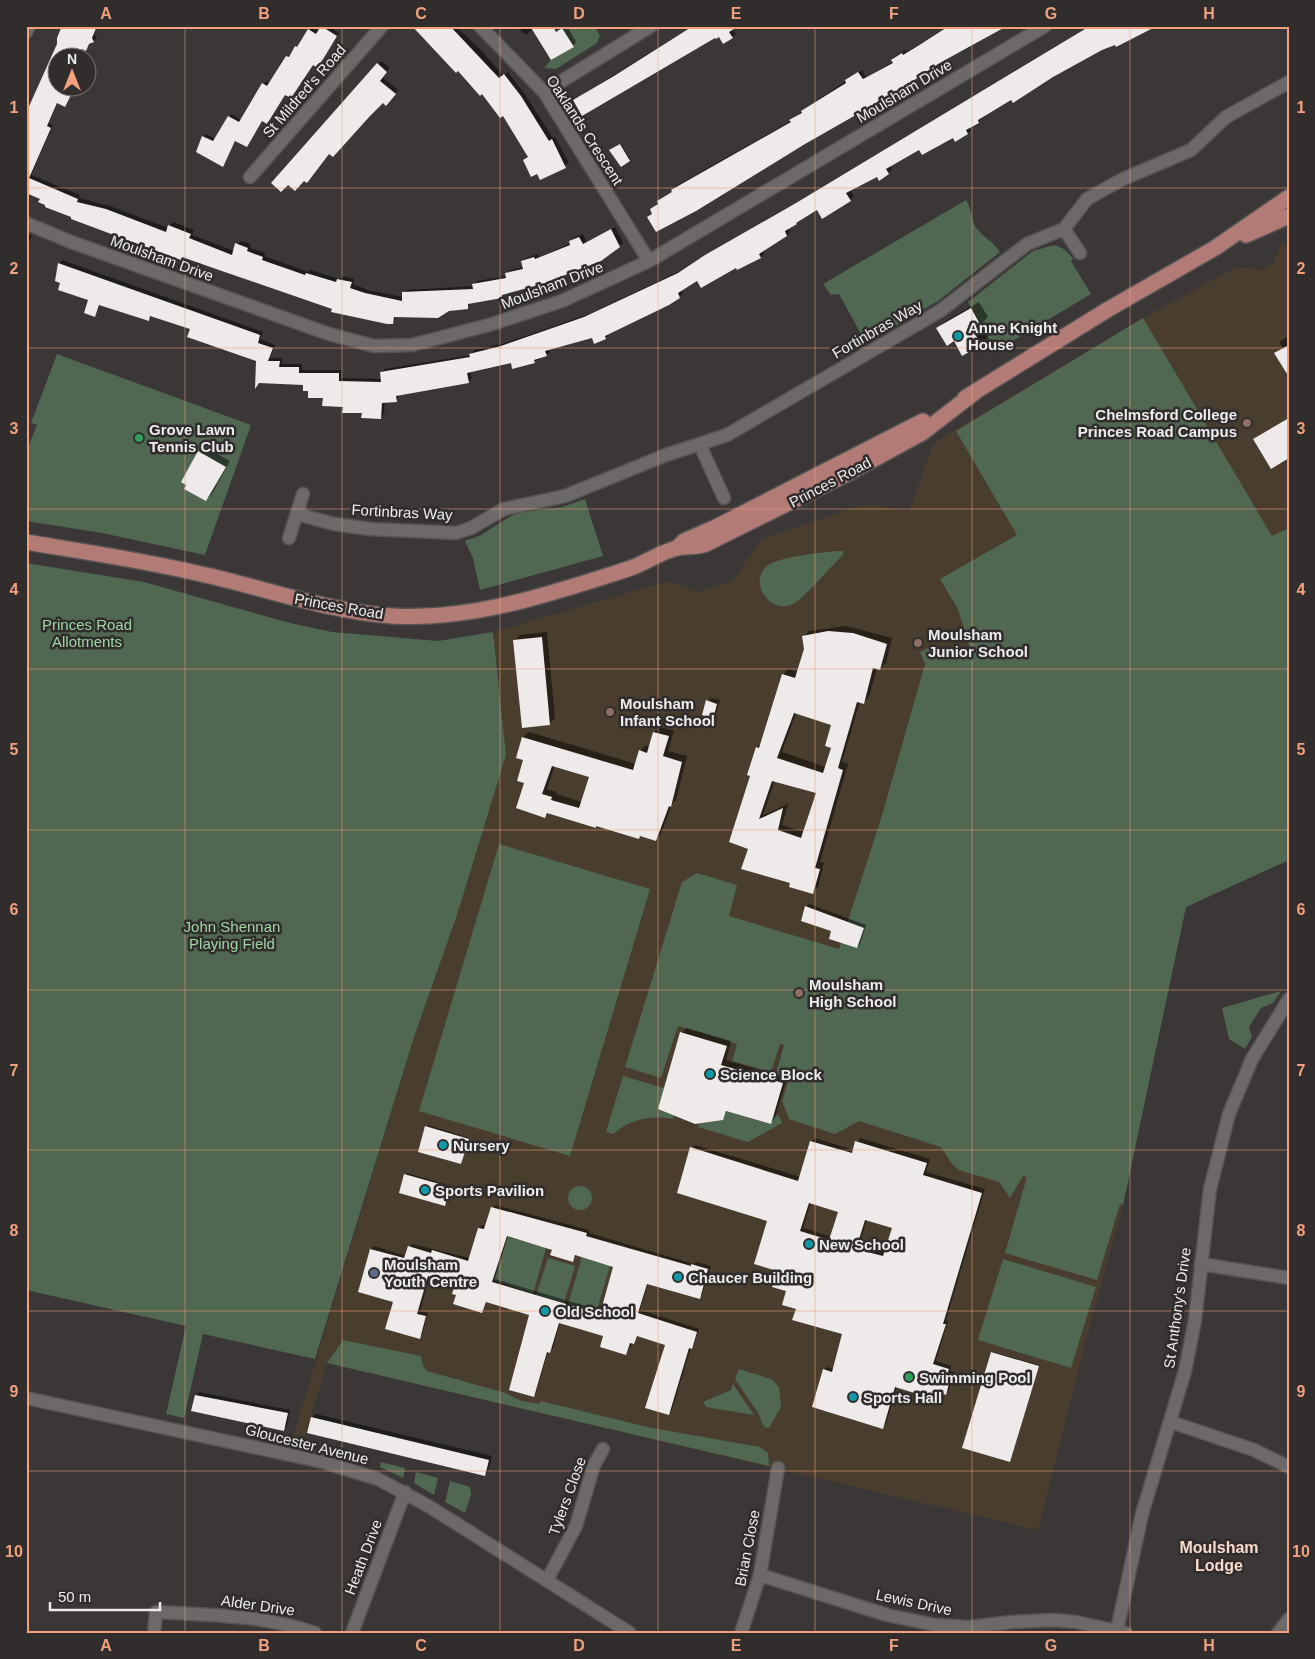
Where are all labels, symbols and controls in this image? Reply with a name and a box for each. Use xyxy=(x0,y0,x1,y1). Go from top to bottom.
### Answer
text: A xyxy=(100,5,112,22)
text: B xyxy=(258,5,270,22)
text: C xyxy=(415,5,427,22)
text: D xyxy=(573,5,585,22)
text: E xyxy=(731,5,742,22)
text: F xyxy=(889,5,899,22)
text: G xyxy=(1045,5,1057,22)
text: H xyxy=(1203,5,1215,22)
street label: St Mildred's Road xyxy=(259,41,349,141)
north arrow xyxy=(48,48,98,98)
text: N xyxy=(67,51,77,67)
street label: Moulsham Drive xyxy=(853,56,955,126)
street label: Oaklands Crescent xyxy=(543,72,627,189)
text: 1 xyxy=(10,99,19,116)
text: 1 xyxy=(1297,99,1306,116)
street label: Moulsham Drive xyxy=(108,231,216,285)
street label: Moulsham Drive xyxy=(498,258,606,312)
text: 2 xyxy=(10,260,19,277)
text: 2 xyxy=(1297,260,1306,277)
street label: Fortinbras Way xyxy=(829,296,925,362)
place label: Anne Knight House xyxy=(968,319,1057,353)
marker: Anne Knight House xyxy=(952,330,964,342)
place label: Chelmsford College Princes Road Campus xyxy=(1078,406,1237,440)
marker: Chelmsford College Princes Road Campus xyxy=(1241,417,1253,429)
text: 3 xyxy=(10,420,19,437)
text: 3 xyxy=(1297,420,1306,437)
place label: Grove Lawn Tennis Club xyxy=(149,421,235,455)
marker: Grove Lawn Tennis Club xyxy=(133,432,145,444)
street label: Princes Road xyxy=(786,453,874,511)
street label: Fortinbras Way xyxy=(351,501,453,523)
text: 4 xyxy=(10,581,19,598)
text: 4 xyxy=(1297,581,1306,598)
street label: Princes Road xyxy=(293,590,385,622)
park label: Princes Road Allotments xyxy=(42,616,132,650)
place label: Moulsham Junior School xyxy=(928,626,1028,660)
marker: Moulsham Junior School xyxy=(912,637,924,649)
place label: Moulsham Infant School xyxy=(620,695,715,729)
marker: Moulsham Infant School xyxy=(604,706,616,718)
text: 5 xyxy=(10,741,19,758)
text: 5 xyxy=(1297,741,1306,758)
text: 6 xyxy=(10,901,19,918)
text: 6 xyxy=(1297,901,1306,918)
park label: John Shennan Playing Field xyxy=(184,918,280,952)
place label: Moulsham High School xyxy=(809,976,897,1010)
marker: Moulsham High School xyxy=(793,987,805,999)
text: 7 xyxy=(10,1062,19,1079)
text: 7 xyxy=(1297,1062,1306,1079)
place label: Science Block xyxy=(720,1066,822,1083)
marker: Science Block xyxy=(704,1068,716,1080)
place label: Nursery xyxy=(453,1137,510,1154)
marker: Nursery xyxy=(437,1139,449,1151)
place label: Sports Pavilion xyxy=(435,1182,544,1199)
marker: Sports Pavilion xyxy=(419,1184,431,1196)
text: 8 xyxy=(10,1222,19,1239)
text: 8 xyxy=(1297,1222,1306,1239)
place label: New School xyxy=(819,1236,904,1253)
marker: New School xyxy=(803,1238,815,1250)
street label: St Anthony's Drive xyxy=(1160,1246,1194,1370)
place label: Moulsham Youth Centre xyxy=(384,1256,477,1290)
marker: Moulsham Youth Centre xyxy=(368,1267,380,1279)
place label: Chaucer Building xyxy=(688,1269,812,1286)
marker: Chaucer Building xyxy=(672,1271,684,1283)
place label: Old School xyxy=(555,1303,634,1320)
marker: Old School xyxy=(539,1305,551,1317)
place label: Swimming Pool xyxy=(919,1369,1031,1386)
marker: Swimming Pool xyxy=(903,1371,915,1383)
text: 9 xyxy=(10,1383,19,1400)
text: 9 xyxy=(1297,1383,1306,1400)
place label: Sports Hall xyxy=(863,1389,942,1406)
marker: Sports Hall xyxy=(847,1391,859,1403)
street label: Gloucester Avenue xyxy=(244,1420,370,1468)
street label: Tylers Close xyxy=(545,1454,589,1538)
street label: Brian Close xyxy=(731,1508,763,1588)
street label: Heath Drive xyxy=(341,1517,385,1597)
district label: Moulsham Lodge xyxy=(1179,1539,1259,1574)
text: 10 xyxy=(5,1543,23,1560)
text: 10 xyxy=(1292,1543,1310,1560)
scale bar xyxy=(50,1579,160,1611)
street label: Lewis Drive xyxy=(874,1586,954,1618)
text: 50 m xyxy=(58,1588,91,1605)
street label: Alder Drive xyxy=(220,1591,296,1619)
text: A xyxy=(100,1637,112,1654)
text: B xyxy=(258,1637,270,1654)
text: C xyxy=(415,1637,427,1654)
text: D xyxy=(573,1637,585,1654)
text: E xyxy=(731,1637,742,1654)
text: F xyxy=(889,1637,899,1654)
text: G xyxy=(1045,1637,1057,1654)
text: H xyxy=(1203,1637,1215,1654)

